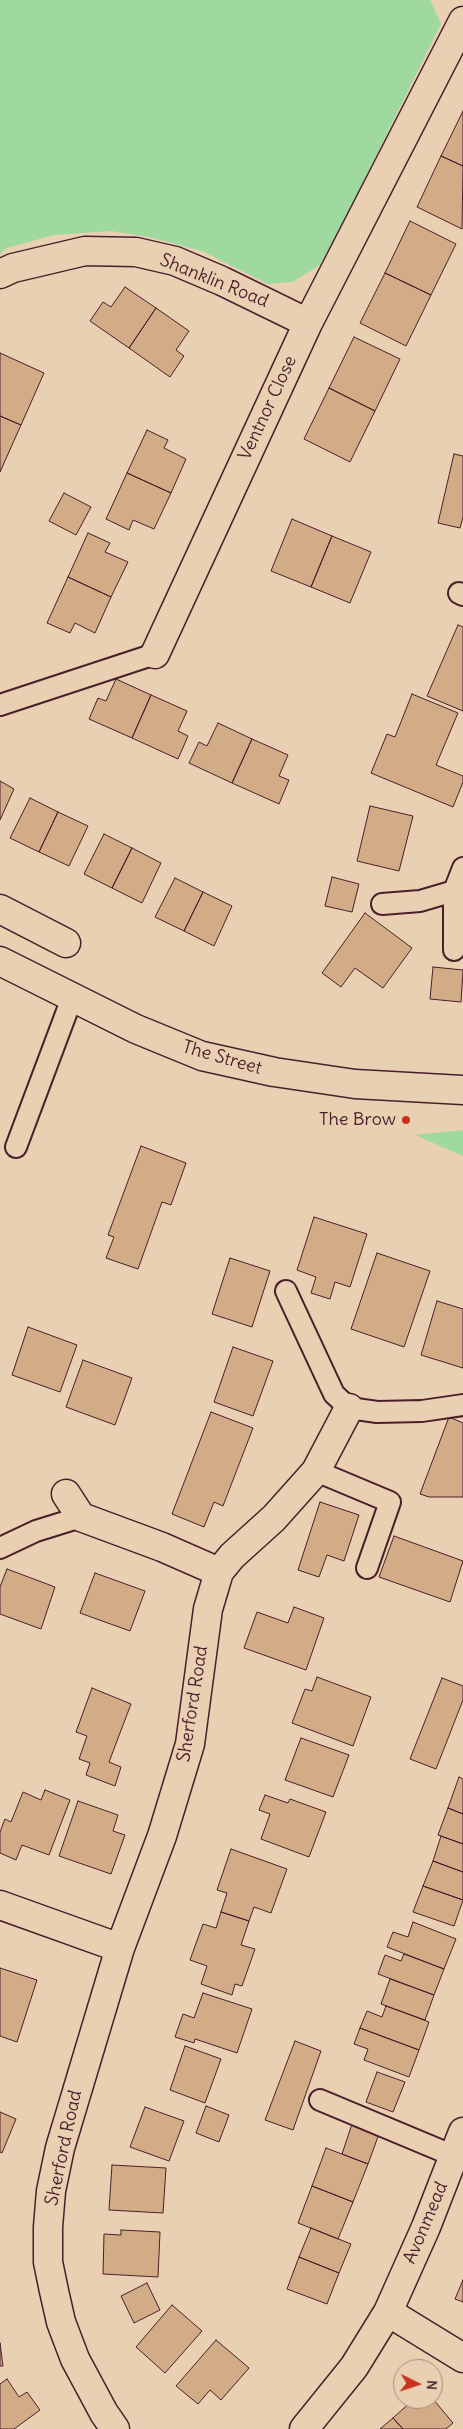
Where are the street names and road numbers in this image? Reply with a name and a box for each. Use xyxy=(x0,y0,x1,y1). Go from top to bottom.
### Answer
street label: Shanklin Road xyxy=(157,249,271,313)
street label: Ventnor Close xyxy=(234,352,302,464)
street label: The Street xyxy=(180,1036,264,1080)
street label: Sherford Road xyxy=(173,1644,213,1764)
street label: Sherford Road xyxy=(41,2088,87,2208)
street label: Avonmead xyxy=(399,2179,453,2267)

